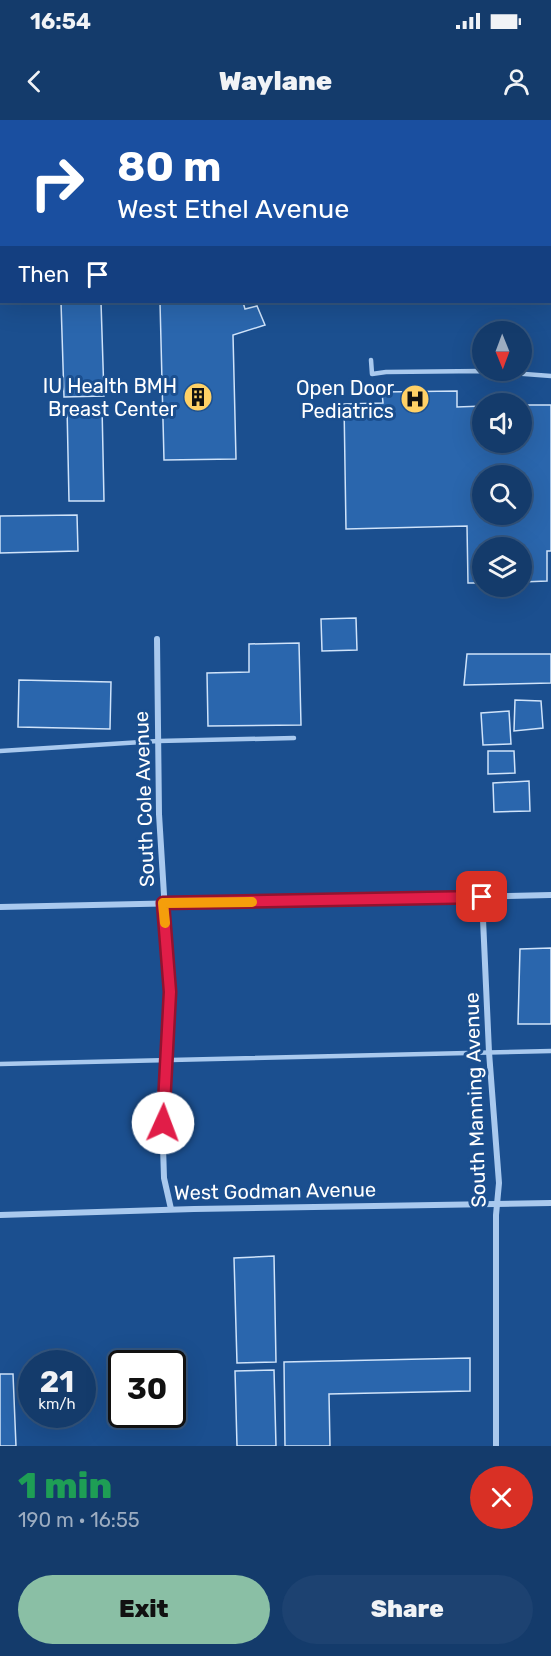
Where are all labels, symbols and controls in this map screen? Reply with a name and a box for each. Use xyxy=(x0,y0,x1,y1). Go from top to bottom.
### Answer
text: 16:54 xyxy=(30,8,91,35)
icon: back xyxy=(18,65,51,98)
text: Waylane xyxy=(219,65,332,97)
icon: person xyxy=(500,65,533,98)
text: 80 m xyxy=(117,142,221,192)
icon: right xyxy=(18,144,96,222)
text: West Ethel Avenue xyxy=(117,193,349,225)
icon: arrive xyxy=(81,258,114,291)
text: Then xyxy=(18,261,69,288)
north arrow xyxy=(472,321,532,381)
map controls xyxy=(472,321,532,597)
place label: IU Health BMH Breast Center xyxy=(43,374,177,421)
place label: Open Door Pediatrics xyxy=(296,376,394,423)
building icon: IU Health BMH Breast Center xyxy=(182,381,214,413)
hospital icon: Open Door Pediatrics xyxy=(399,383,431,415)
button: sound xyxy=(472,393,532,453)
button: search xyxy=(472,465,532,525)
button: layers xyxy=(472,537,532,597)
street label: South Cole Avenue xyxy=(129,711,159,887)
pin xyxy=(456,871,507,922)
icon: arrive xyxy=(465,880,498,913)
street label: South Manning Avenue xyxy=(459,992,491,1208)
position arrow xyxy=(131,1091,195,1155)
street label: West Godman Avenue xyxy=(174,1177,376,1205)
speed limit sign: 30 xyxy=(108,1350,186,1428)
text: 21 xyxy=(40,1364,74,1400)
text: km/h xyxy=(38,1395,76,1413)
text: 1 min xyxy=(18,1464,112,1507)
button: close xyxy=(470,1466,533,1529)
text: 190 m · 16:55 xyxy=(18,1508,140,1532)
button: Exit xyxy=(18,1575,270,1644)
button: Share xyxy=(282,1575,533,1644)

